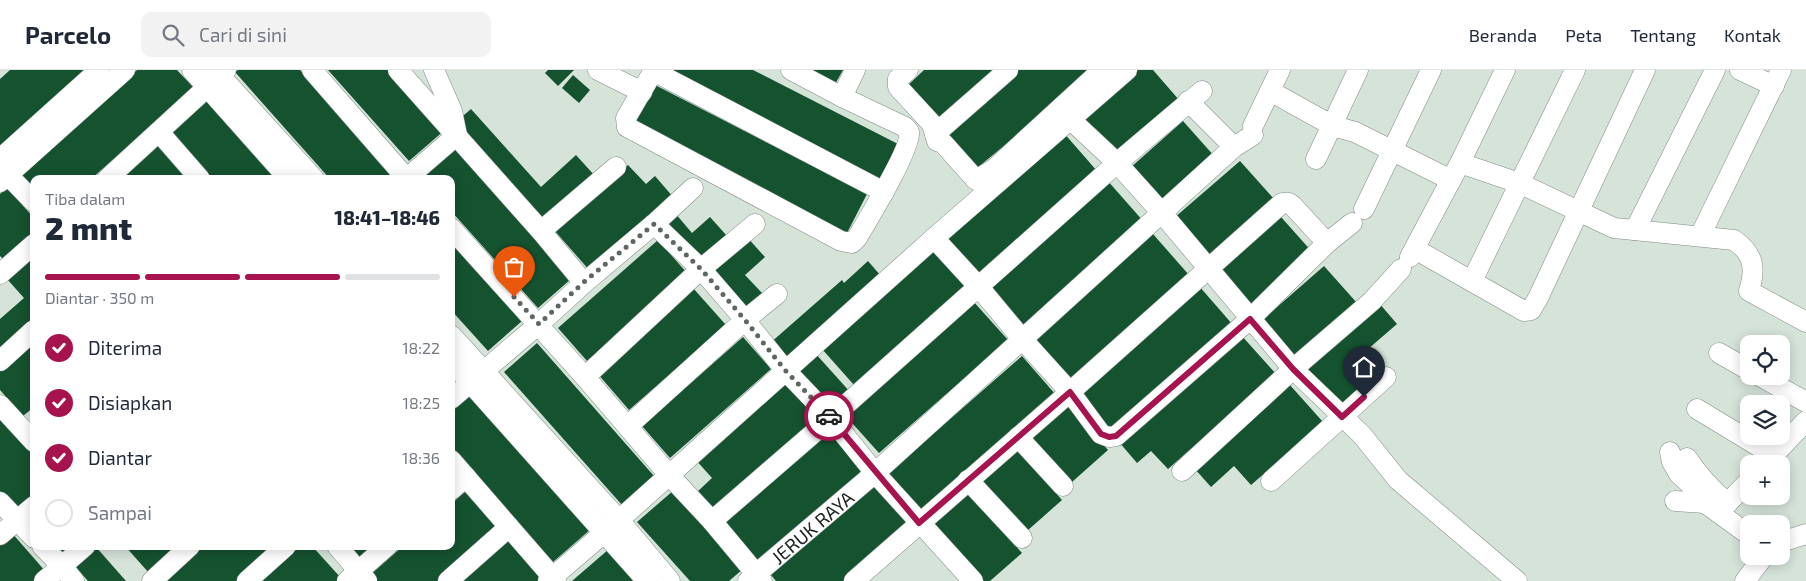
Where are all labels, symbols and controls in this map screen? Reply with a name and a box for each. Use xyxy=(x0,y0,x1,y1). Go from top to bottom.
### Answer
search box xyxy=(141,12,491,57)
text: Parcelo xyxy=(25,20,111,49)
icon: search xyxy=(159,21,187,49)
text: Cari di sini xyxy=(199,23,287,46)
text: Beranda xyxy=(1469,24,1537,46)
text: Peta xyxy=(1565,24,1602,46)
text: Tentang xyxy=(1630,24,1696,46)
text: Kontak xyxy=(1724,24,1781,46)
text: Tiba dalam xyxy=(45,189,125,208)
text: 18:41–18:46 xyxy=(334,206,440,229)
text: 2 mnt xyxy=(45,208,132,246)
pin xyxy=(493,246,535,297)
icon: bag xyxy=(500,253,528,281)
text: Diantar · 350 m xyxy=(45,288,154,307)
icon: check xyxy=(45,334,73,362)
map controls xyxy=(1740,335,1790,565)
button: locate xyxy=(1740,335,1790,385)
text: Diterima xyxy=(88,336,162,359)
text: 18:22 xyxy=(402,338,440,357)
pin xyxy=(1343,346,1385,397)
icon: home xyxy=(1350,353,1378,381)
icon: check xyxy=(45,389,73,417)
text: Disiapkan xyxy=(88,391,172,414)
courier xyxy=(804,391,854,441)
text: 18:25 xyxy=(403,393,440,412)
button: layers xyxy=(1740,395,1790,445)
icon: car xyxy=(815,402,843,430)
icon: check xyxy=(45,444,73,472)
text: Diantar xyxy=(88,446,152,469)
text: 18:36 xyxy=(402,448,440,467)
button: + xyxy=(1740,455,1790,505)
street label: JERUK RAYA xyxy=(766,485,858,568)
text: Sampai xyxy=(88,501,152,524)
button: − xyxy=(1740,515,1790,565)

